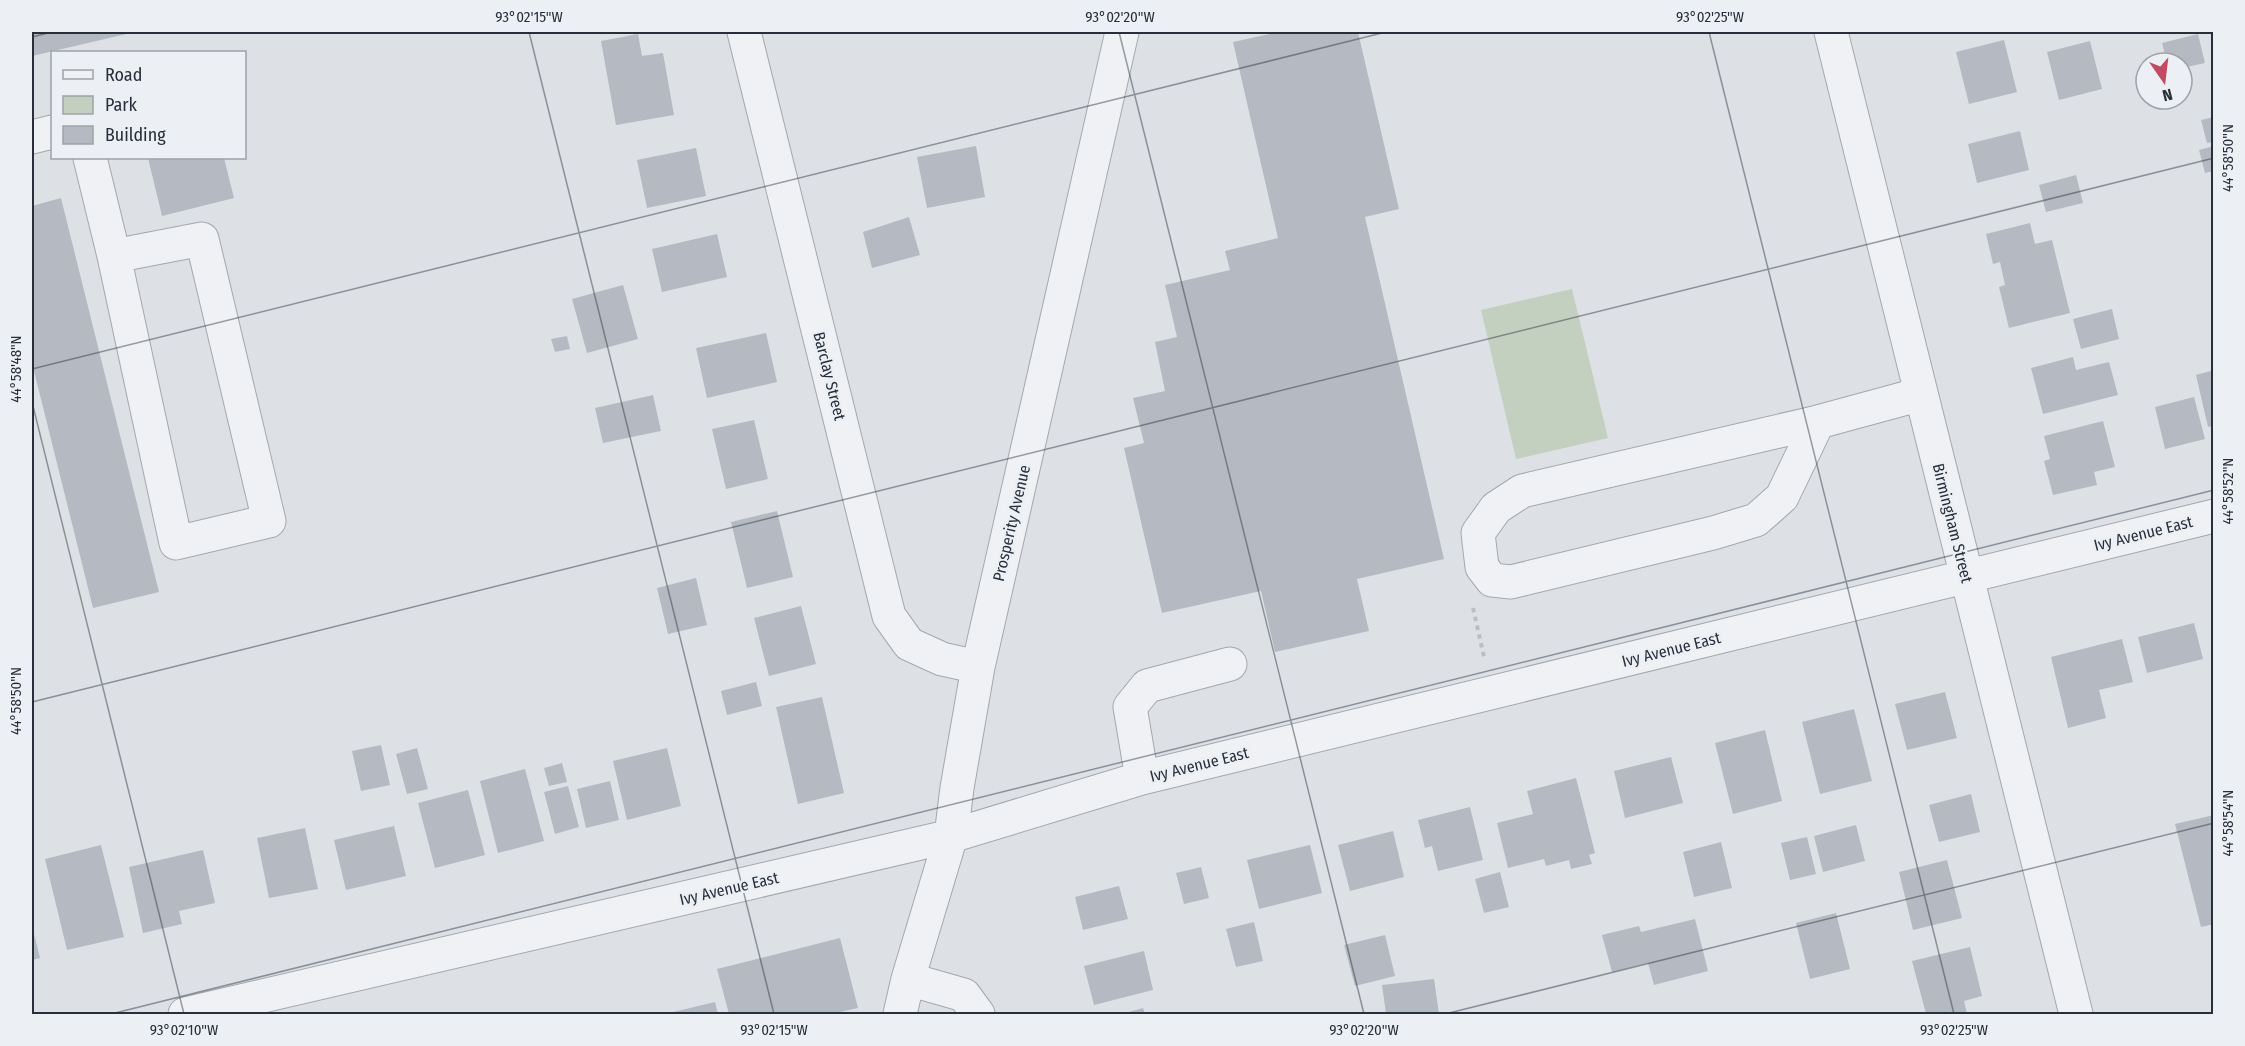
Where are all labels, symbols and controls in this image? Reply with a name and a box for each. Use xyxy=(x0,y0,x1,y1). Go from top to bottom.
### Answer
text: 93°02'15"W xyxy=(495,8,563,26)
text: 93°02'20"W xyxy=(1085,8,1155,26)
text: 93°02'25"W xyxy=(1676,8,1744,26)
legend xyxy=(51,51,246,159)
north arrow xyxy=(2134,51,2194,111)
text: Road xyxy=(105,64,142,86)
text: N xyxy=(2161,85,2174,105)
text: Park xyxy=(105,94,138,116)
text: Building xyxy=(105,124,166,146)
text: 44°58'50"N xyxy=(2219,124,2237,192)
street label: Barclay Street xyxy=(809,330,850,423)
text: 44°58'48"N xyxy=(7,335,25,403)
text: 44°58'52"N xyxy=(2219,458,2237,524)
street label: Birmingham Street xyxy=(1928,461,1977,586)
street label: Prosperity Avenue xyxy=(989,463,1034,583)
street label: Ivy Avenue East xyxy=(2092,512,2195,555)
street label: Ivy Avenue East xyxy=(1620,628,1723,671)
text: 44°58'50"N xyxy=(7,667,25,735)
street label: Ivy Avenue East xyxy=(1148,743,1251,786)
text: 44°58'54"N xyxy=(2219,790,2237,856)
street label: Ivy Avenue East xyxy=(678,868,781,909)
text: 93°02'10"W xyxy=(150,1021,218,1039)
text: 93°02'15"W xyxy=(740,1021,808,1039)
text: 93°02'20"W xyxy=(1329,1021,1399,1039)
text: 93°02'25"W xyxy=(1920,1021,1988,1039)

